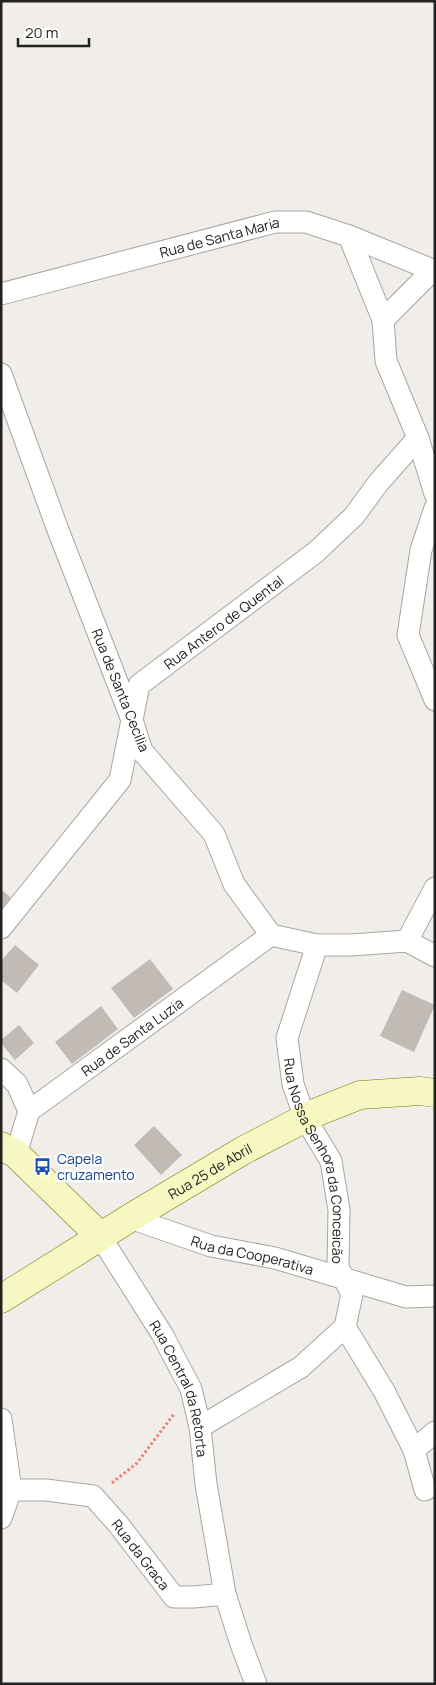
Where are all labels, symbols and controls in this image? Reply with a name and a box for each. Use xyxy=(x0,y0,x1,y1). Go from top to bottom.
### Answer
scale bar xyxy=(18,15,89,47)
text: 20 m xyxy=(25,22,58,43)
street label: Rua de Santa Maria xyxy=(157,213,280,261)
street label: Rua Antero de Quental xyxy=(159,571,287,673)
street label: Rua de Santa Cecilia xyxy=(88,626,154,754)
street label: Rua de Santa Luzia xyxy=(77,993,187,1080)
street label: Rua Nossa Senhora da Conceicão xyxy=(280,1057,349,1264)
street label: Rua 25 de Abril xyxy=(164,1138,255,1203)
place label: Capela cruzamento xyxy=(57,1149,135,1184)
bus stop icon: Capela cruzamento xyxy=(33,1156,53,1176)
street label: Rua da Cooperativa xyxy=(188,1230,316,1279)
street label: Rua Central da Retorta xyxy=(146,1316,213,1458)
street label: Rua da Graca xyxy=(108,1515,174,1594)

